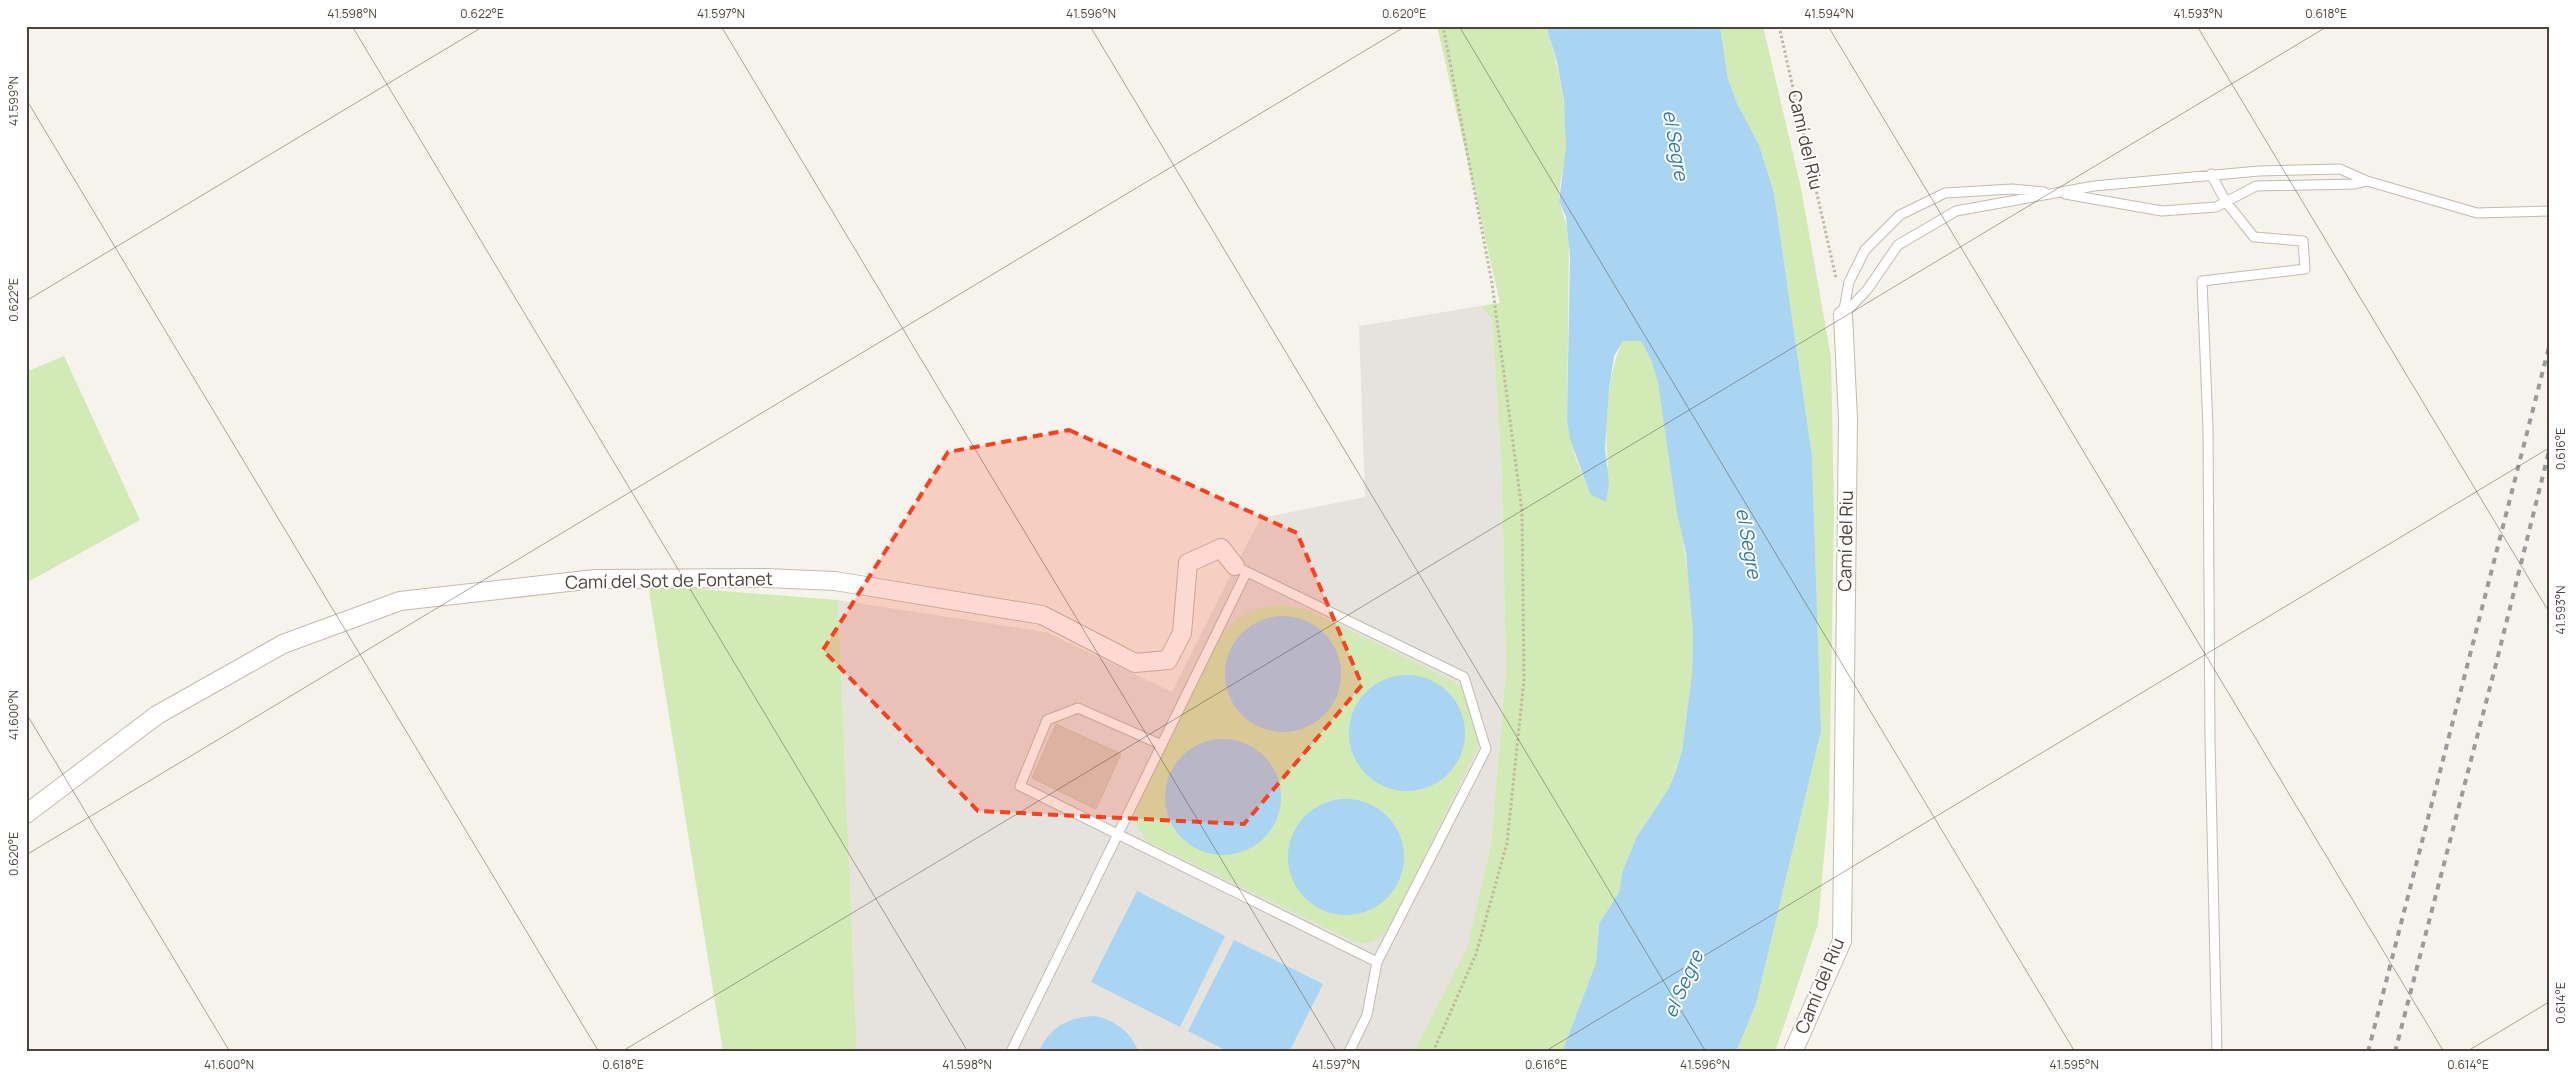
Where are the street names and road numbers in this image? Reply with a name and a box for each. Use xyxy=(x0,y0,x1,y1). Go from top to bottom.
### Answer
street label: Camí del Riu xyxy=(1783,88,1829,192)
street label: Camí del Riu xyxy=(1832,490,1858,592)
street label: Camí del Sot de Fontanet xyxy=(565,566,773,594)
street label: Camí del Riu xyxy=(1789,934,1849,1037)

